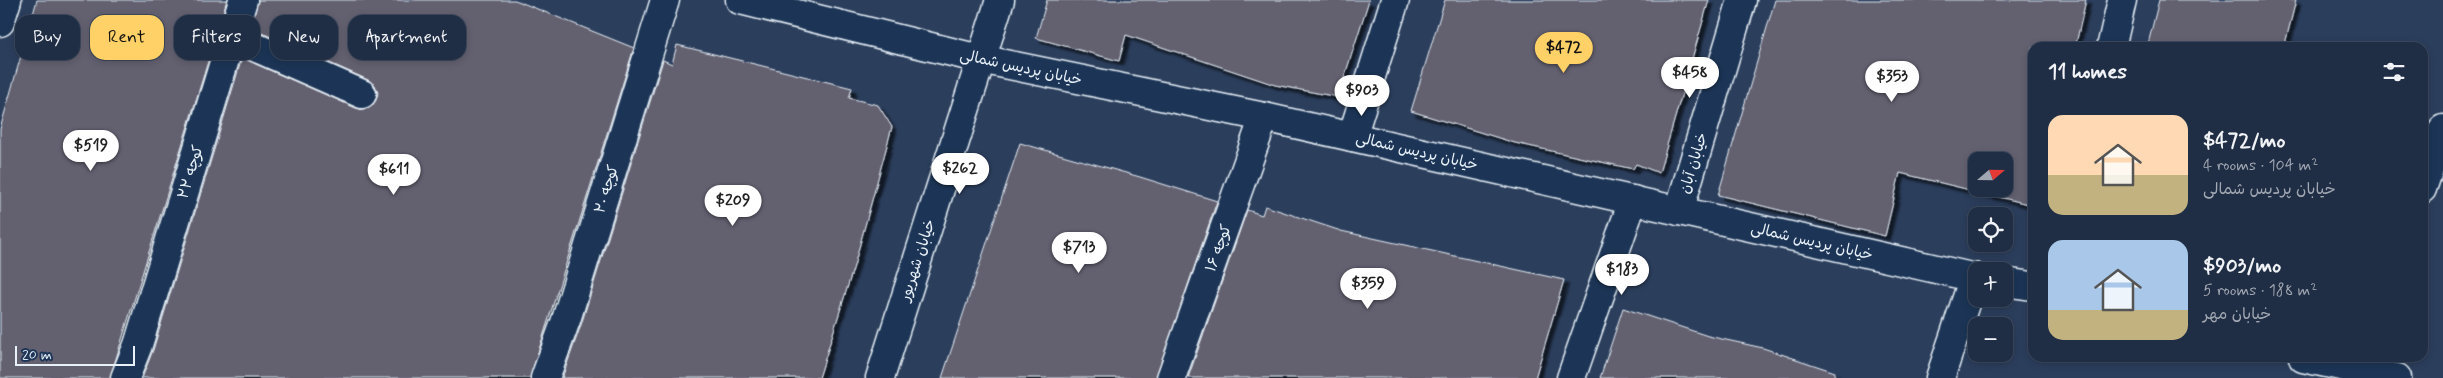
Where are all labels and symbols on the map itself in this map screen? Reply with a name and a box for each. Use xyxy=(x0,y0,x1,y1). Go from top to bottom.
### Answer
pin: $472 xyxy=(1534,32,1594,74)
street label: خیابان پردیس شمالی xyxy=(958,45,1084,91)
pin: $458 xyxy=(1660,56,1720,99)
pin: $353 xyxy=(1862,61,1922,103)
pin: $903 xyxy=(1332,74,1392,117)
street label: خیابان پردیس شمالی xyxy=(1354,128,1480,176)
pin: $519 xyxy=(61,130,121,172)
street label: خیابان آبان xyxy=(1675,130,1713,196)
street label: کوچه ۲۲ xyxy=(173,143,209,201)
pin: $262 xyxy=(930,152,990,195)
north arrow xyxy=(1968,152,2012,198)
pin: $611 xyxy=(364,154,424,196)
street label: کوچه ۲۰ xyxy=(590,163,624,216)
pin: $209 xyxy=(703,184,763,227)
street label: خیابان شهریور xyxy=(895,217,941,305)
street label: خیابان پردیس شمالی xyxy=(1749,218,1875,266)
street label: کوچه ۱۶ xyxy=(1201,222,1237,275)
pin: $713 xyxy=(1049,232,1109,274)
pin: $183 xyxy=(1592,254,1652,296)
pin: $359 xyxy=(1338,268,1398,310)
scale bar xyxy=(15,343,135,366)

